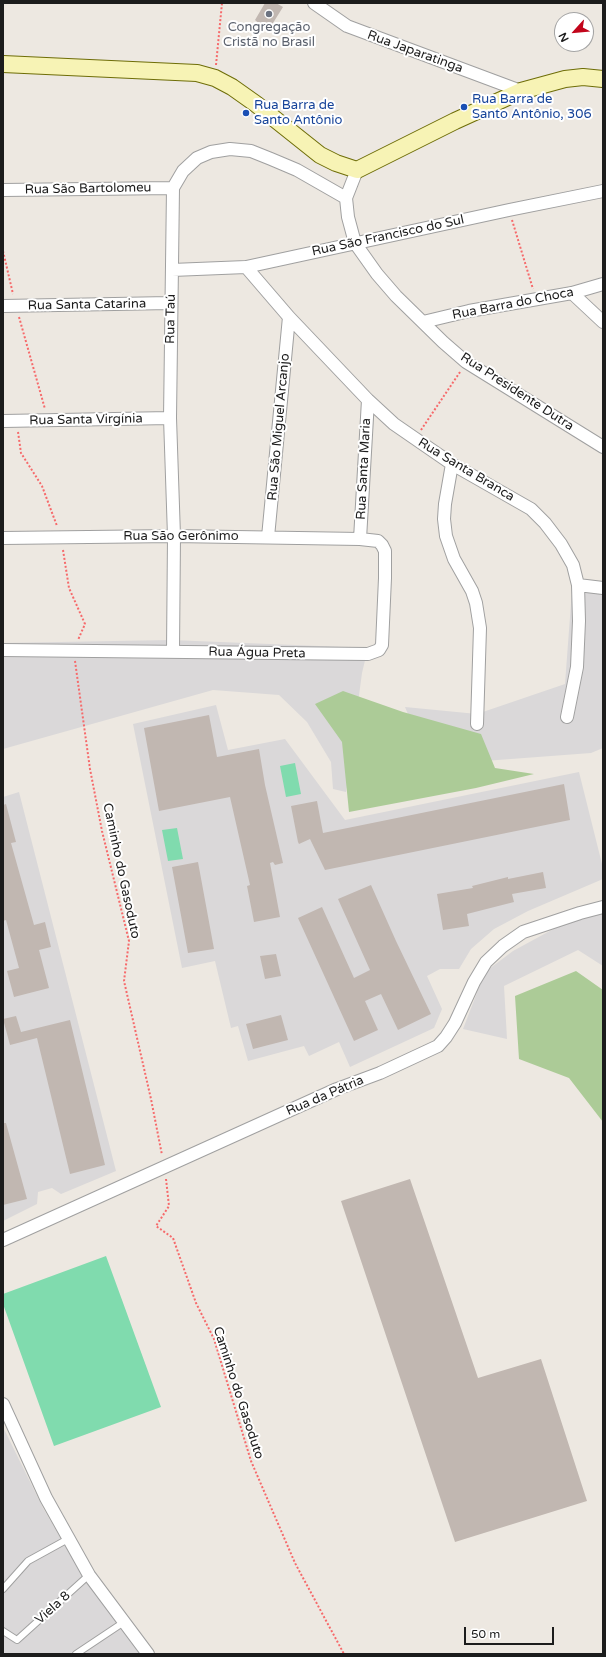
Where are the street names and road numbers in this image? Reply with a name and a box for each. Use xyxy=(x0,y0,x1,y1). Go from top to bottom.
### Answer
street label: Rua Japaratinga xyxy=(365,27,465,77)
street label: Rua São Bartolomeu xyxy=(24,180,152,198)
street label: Rua São Francisco do Sul xyxy=(310,212,466,260)
street label: Rua Barra do Choca xyxy=(451,285,575,323)
street label: Rua Taú xyxy=(163,294,179,344)
street label: Rua Santa Catarina xyxy=(28,296,146,314)
street label: Rua Presidente Dutra xyxy=(457,350,577,434)
street label: Rua São Miguel Arcanjo xyxy=(265,353,293,501)
street label: Rua Santa Virgínia xyxy=(29,411,143,429)
street label: Rua Santa Maria xyxy=(354,418,374,520)
street label: Rua Santa Branca xyxy=(415,435,517,505)
street label: Rua São Gerônimo xyxy=(123,529,239,545)
street label: Rua Água Preta xyxy=(208,644,306,662)
street label: Caminho do Gasoduto xyxy=(99,802,143,940)
street label: Rua da Pátria xyxy=(284,1073,366,1119)
street label: Caminho do Gasoduto xyxy=(209,1325,267,1461)
street label: Viela 8 xyxy=(32,1588,74,1628)

